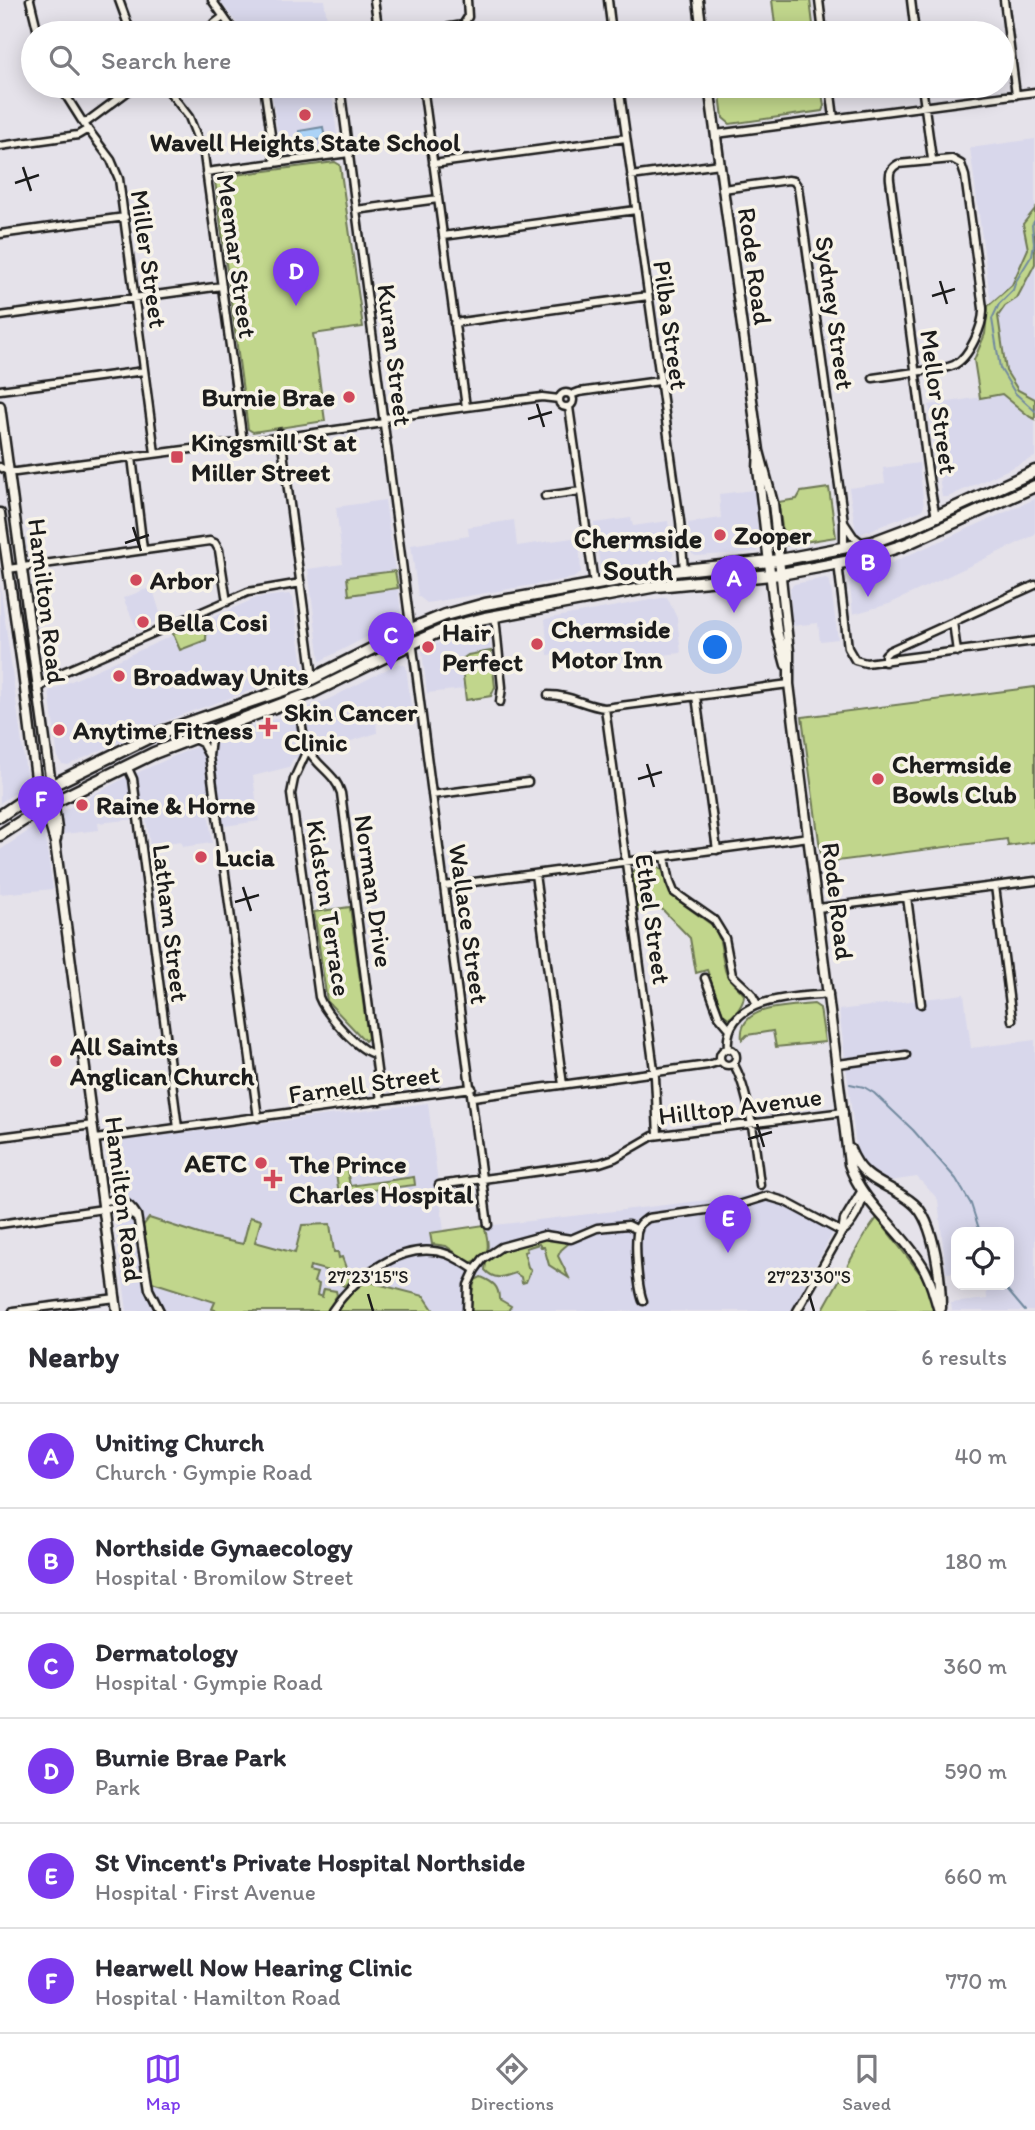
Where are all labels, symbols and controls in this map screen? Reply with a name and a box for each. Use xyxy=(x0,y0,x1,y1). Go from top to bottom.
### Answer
search box xyxy=(21,21,1014,98)
icon: search xyxy=(45,41,83,79)
text: Search here xyxy=(101,44,231,76)
marker: Wavell Heights State School xyxy=(297,107,313,123)
place label: Wavell Heights State School xyxy=(150,126,461,158)
street label: Meemar Street xyxy=(210,172,264,340)
street label: Miller Street xyxy=(123,188,175,330)
street label: Rode Road xyxy=(731,205,779,327)
street label: Sydney Street xyxy=(808,234,862,392)
pin: D xyxy=(273,248,319,306)
street label: Pilba Street xyxy=(646,258,696,392)
street label: Kuran Street xyxy=(370,282,420,428)
street label: Mellor Street xyxy=(913,328,965,477)
place label: Burnie Brae xyxy=(202,381,335,413)
marker: Burnie Brae xyxy=(341,389,357,405)
place label: Kingsmill St at Miller Street xyxy=(191,426,357,488)
marker: Kingsmill St at Miller Street xyxy=(169,449,185,465)
street label: Hamilton Road xyxy=(21,516,73,686)
place label: Zooper xyxy=(734,519,813,551)
district label: Chermside South xyxy=(574,521,702,587)
marker: Zooper xyxy=(712,527,728,543)
pin: B xyxy=(845,539,891,597)
pin: A xyxy=(711,555,757,613)
place label: Arbor xyxy=(149,564,215,596)
marker: Arbor xyxy=(128,572,144,588)
place label: Bella Cosi xyxy=(157,606,268,638)
pin: C xyxy=(368,612,414,670)
place label: Chermside Motor Inn xyxy=(551,613,670,675)
marker: Bella Cosi xyxy=(135,614,151,630)
place label: Hair Perfect xyxy=(442,616,523,678)
your location xyxy=(698,630,732,664)
marker: Chermside Motor Inn xyxy=(529,636,545,652)
marker: Hair Perfect xyxy=(420,639,436,655)
place label: Broadway Units xyxy=(133,660,308,692)
marker: Broadway Units xyxy=(111,668,127,684)
place label: Skin Cancer Clinic xyxy=(284,696,418,758)
place label: Anytime Fitness xyxy=(72,714,253,746)
marker: Skin Cancer Clinic xyxy=(258,717,278,737)
marker: Anytime Fitness xyxy=(51,722,67,738)
place label: Chermside Bowls Club xyxy=(892,748,1017,810)
marker: Chermside Bowls Club xyxy=(870,771,886,787)
pin: F xyxy=(18,776,64,834)
place label: Raine & Horne xyxy=(96,789,255,821)
marker: Raine & Horne xyxy=(74,797,90,813)
street label: Norman Drive xyxy=(347,812,401,970)
street label: Kidston Terrace xyxy=(299,818,359,998)
street label: Rode Road xyxy=(815,840,861,962)
place label: Lucia xyxy=(215,841,275,873)
street label: Latham Street xyxy=(145,842,197,1004)
street label: Wallace Street xyxy=(442,842,496,1006)
marker: Lucia xyxy=(193,849,209,865)
street label: Ethel Street xyxy=(628,851,678,987)
place label: All Saints Anglican Church xyxy=(69,1030,254,1092)
marker: All Saints Anglican Church xyxy=(48,1053,64,1069)
street label: Farnell Street xyxy=(286,1058,442,1110)
street label: Hilltop Avenue xyxy=(656,1080,824,1132)
street label: Hamilton Road xyxy=(98,1114,150,1284)
place label: AETC xyxy=(183,1147,247,1179)
place label: The Prince Charles Hospital xyxy=(288,1148,474,1210)
marker: AETC xyxy=(253,1155,269,1171)
marker: The Prince Charles Hospital xyxy=(263,1169,283,1189)
pin: E xyxy=(705,1195,751,1253)
map controls xyxy=(951,1227,1014,1290)
button: locate xyxy=(951,1227,1014,1290)
text: 27°23'15"S xyxy=(328,1266,408,1288)
text: 27°23'30"S xyxy=(767,1266,851,1288)
text: Nearby xyxy=(28,1338,119,1375)
text: 6 results xyxy=(921,1343,1007,1371)
text: Uniting Church xyxy=(95,1426,264,1458)
text: A xyxy=(44,1442,58,1470)
text: 40 m xyxy=(954,1442,1007,1470)
text: Church · Gympie Road xyxy=(95,1458,312,1486)
text: Northside Gynaecology xyxy=(95,1531,352,1563)
text: B xyxy=(44,1547,58,1575)
text: 180 m xyxy=(945,1547,1007,1575)
text: Hospital · Bromilow Street xyxy=(95,1563,354,1591)
text: Dermatology xyxy=(95,1636,238,1668)
text: C xyxy=(44,1652,58,1680)
text: 360 m xyxy=(944,1652,1007,1680)
text: Hospital · Gympie Road xyxy=(95,1668,323,1696)
text: Burnie Brae Park xyxy=(95,1741,286,1773)
text: D xyxy=(43,1757,59,1785)
text: 590 m xyxy=(944,1757,1007,1785)
text: Park xyxy=(95,1773,140,1801)
text: St Vincent's Private Hospital Northside xyxy=(95,1846,525,1878)
text: E xyxy=(45,1862,57,1890)
text: 660 m xyxy=(944,1862,1007,1890)
text: Hospital · First Avenue xyxy=(95,1878,316,1906)
text: Hearwell Now Hearing Clinic xyxy=(95,1951,412,1983)
text: F xyxy=(45,1967,57,1995)
text: 770 m xyxy=(945,1967,1007,1995)
text: Hospital · Hamilton Road xyxy=(95,1983,340,2011)
tab: Map xyxy=(144,2050,182,2115)
tab: Directions xyxy=(470,2050,554,2115)
tab: Saved xyxy=(842,2050,891,2115)

